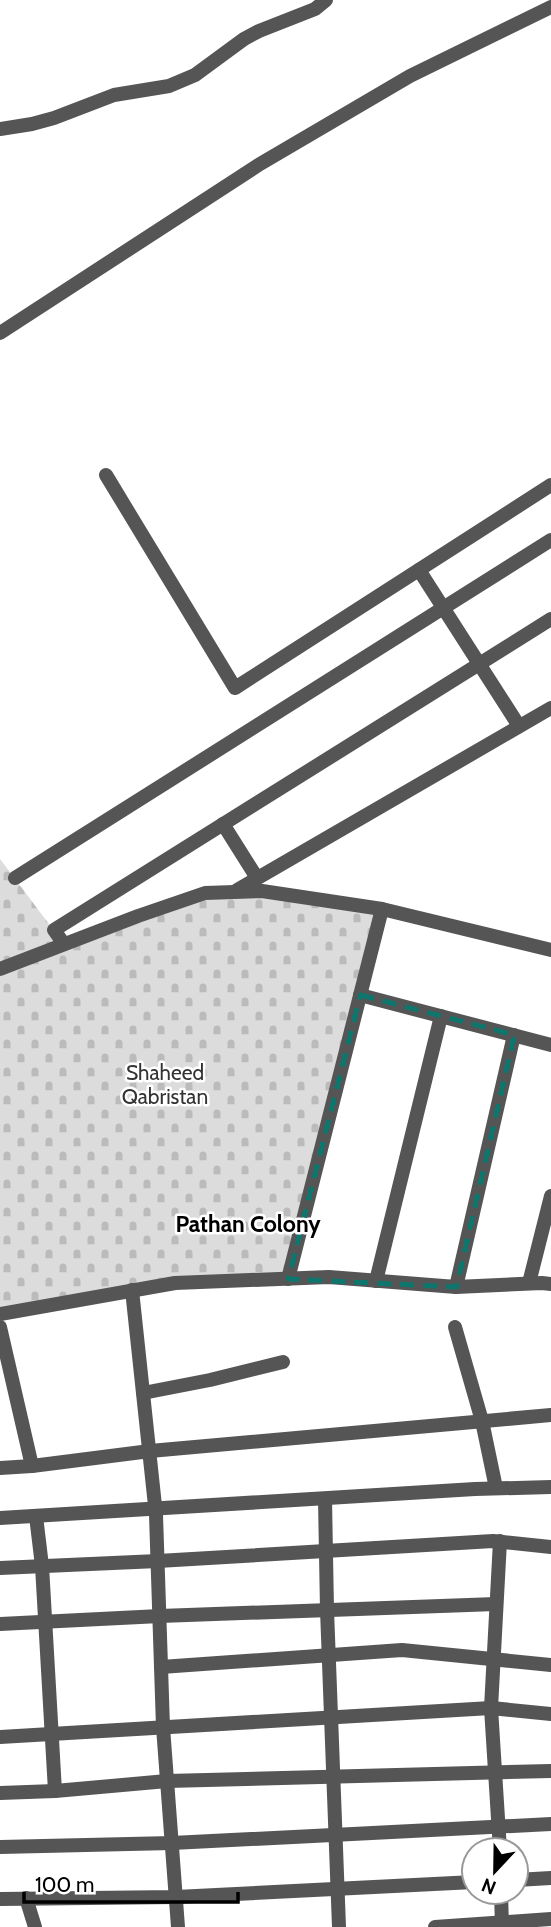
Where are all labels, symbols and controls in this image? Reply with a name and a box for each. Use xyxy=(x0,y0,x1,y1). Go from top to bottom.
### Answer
park label: Shaheed Qabristan xyxy=(122,1060,208,1109)
district label: Pathan Colony xyxy=(175,1210,321,1238)
north arrow xyxy=(460,1836,530,1906)
scale bar xyxy=(24,1860,238,1904)
text: 100 m xyxy=(35,1872,94,1897)
text: N xyxy=(478,1873,499,1899)

